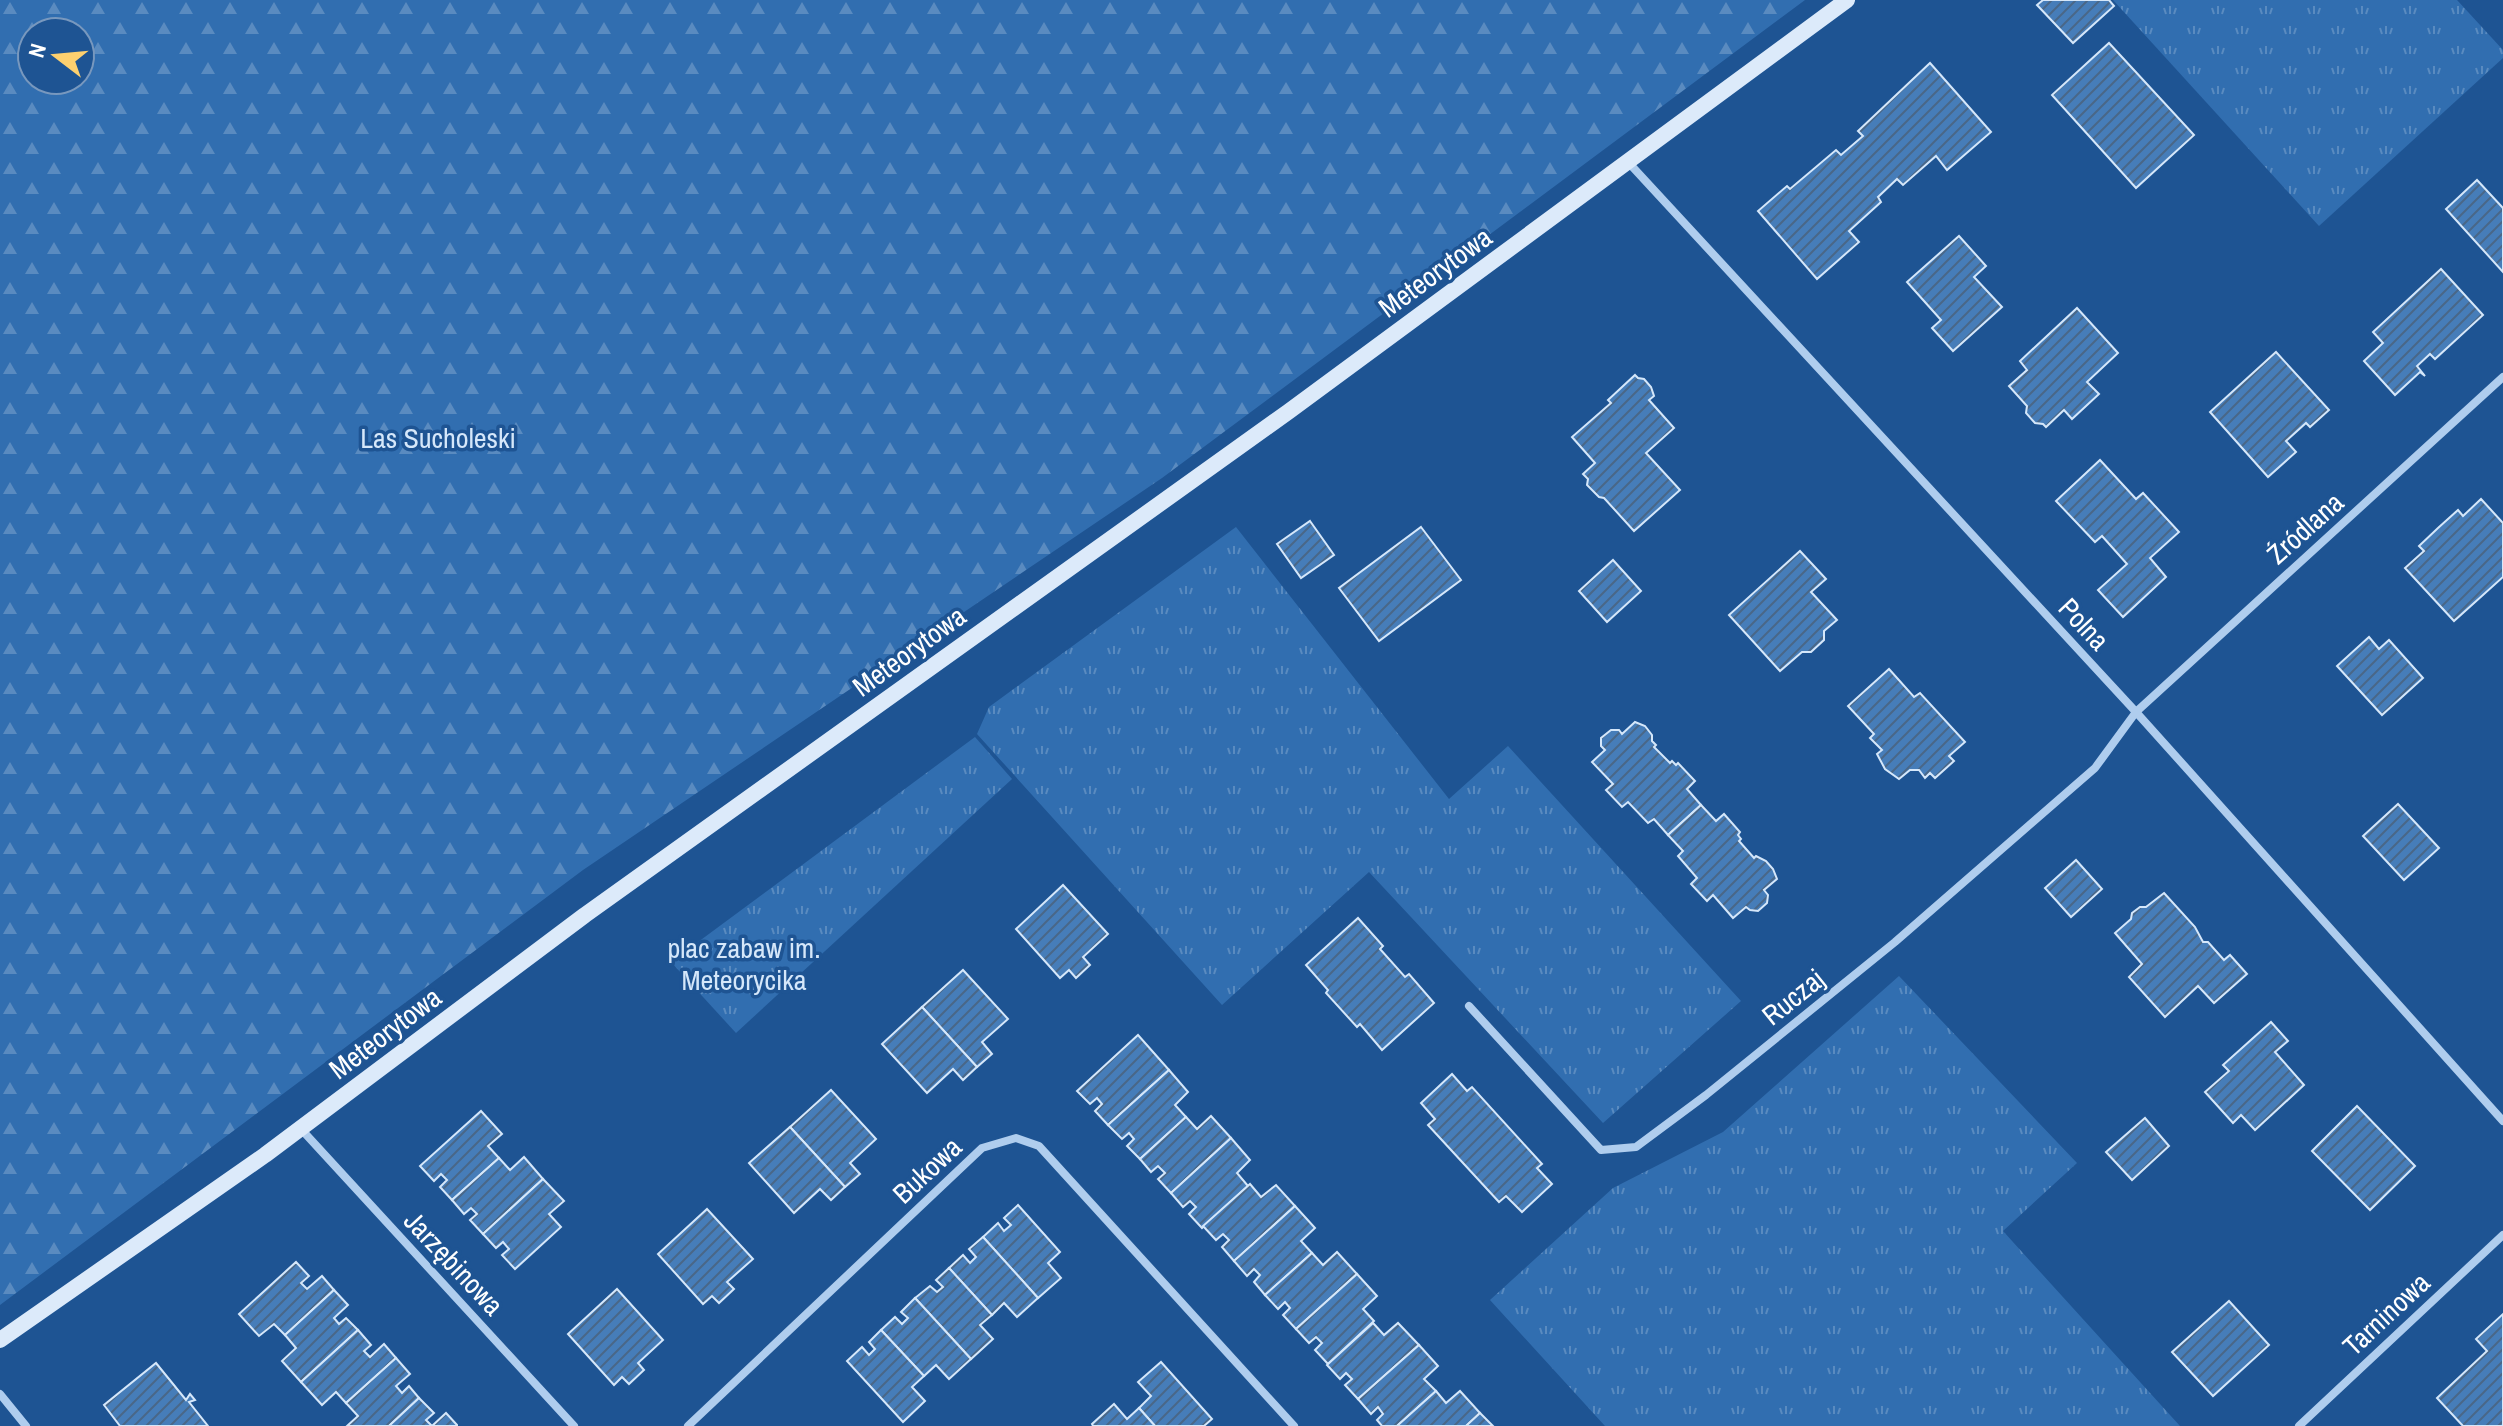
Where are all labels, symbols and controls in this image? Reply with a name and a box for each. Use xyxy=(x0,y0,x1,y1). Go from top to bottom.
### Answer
north arrow xyxy=(16,16,96,96)
text: N xyxy=(21,40,53,61)
street label: Meteorytowa xyxy=(1371,218,1500,326)
park label: Las Sucholeski xyxy=(360,419,516,457)
street label: Źródlana xyxy=(2259,483,2352,572)
street label: Polna xyxy=(2050,590,2118,659)
street label: Meteorytowa xyxy=(845,597,974,705)
park label: plac zabaw im. Meteorycika xyxy=(667,929,821,999)
street label: Ruczaj xyxy=(1754,960,1832,1034)
street label: Meteorytowa xyxy=(321,978,449,1088)
street label: Bukowa xyxy=(884,1128,970,1212)
street label: Jarzębinowa xyxy=(396,1202,512,1324)
street label: Tarninowa xyxy=(2334,1264,2438,1364)

